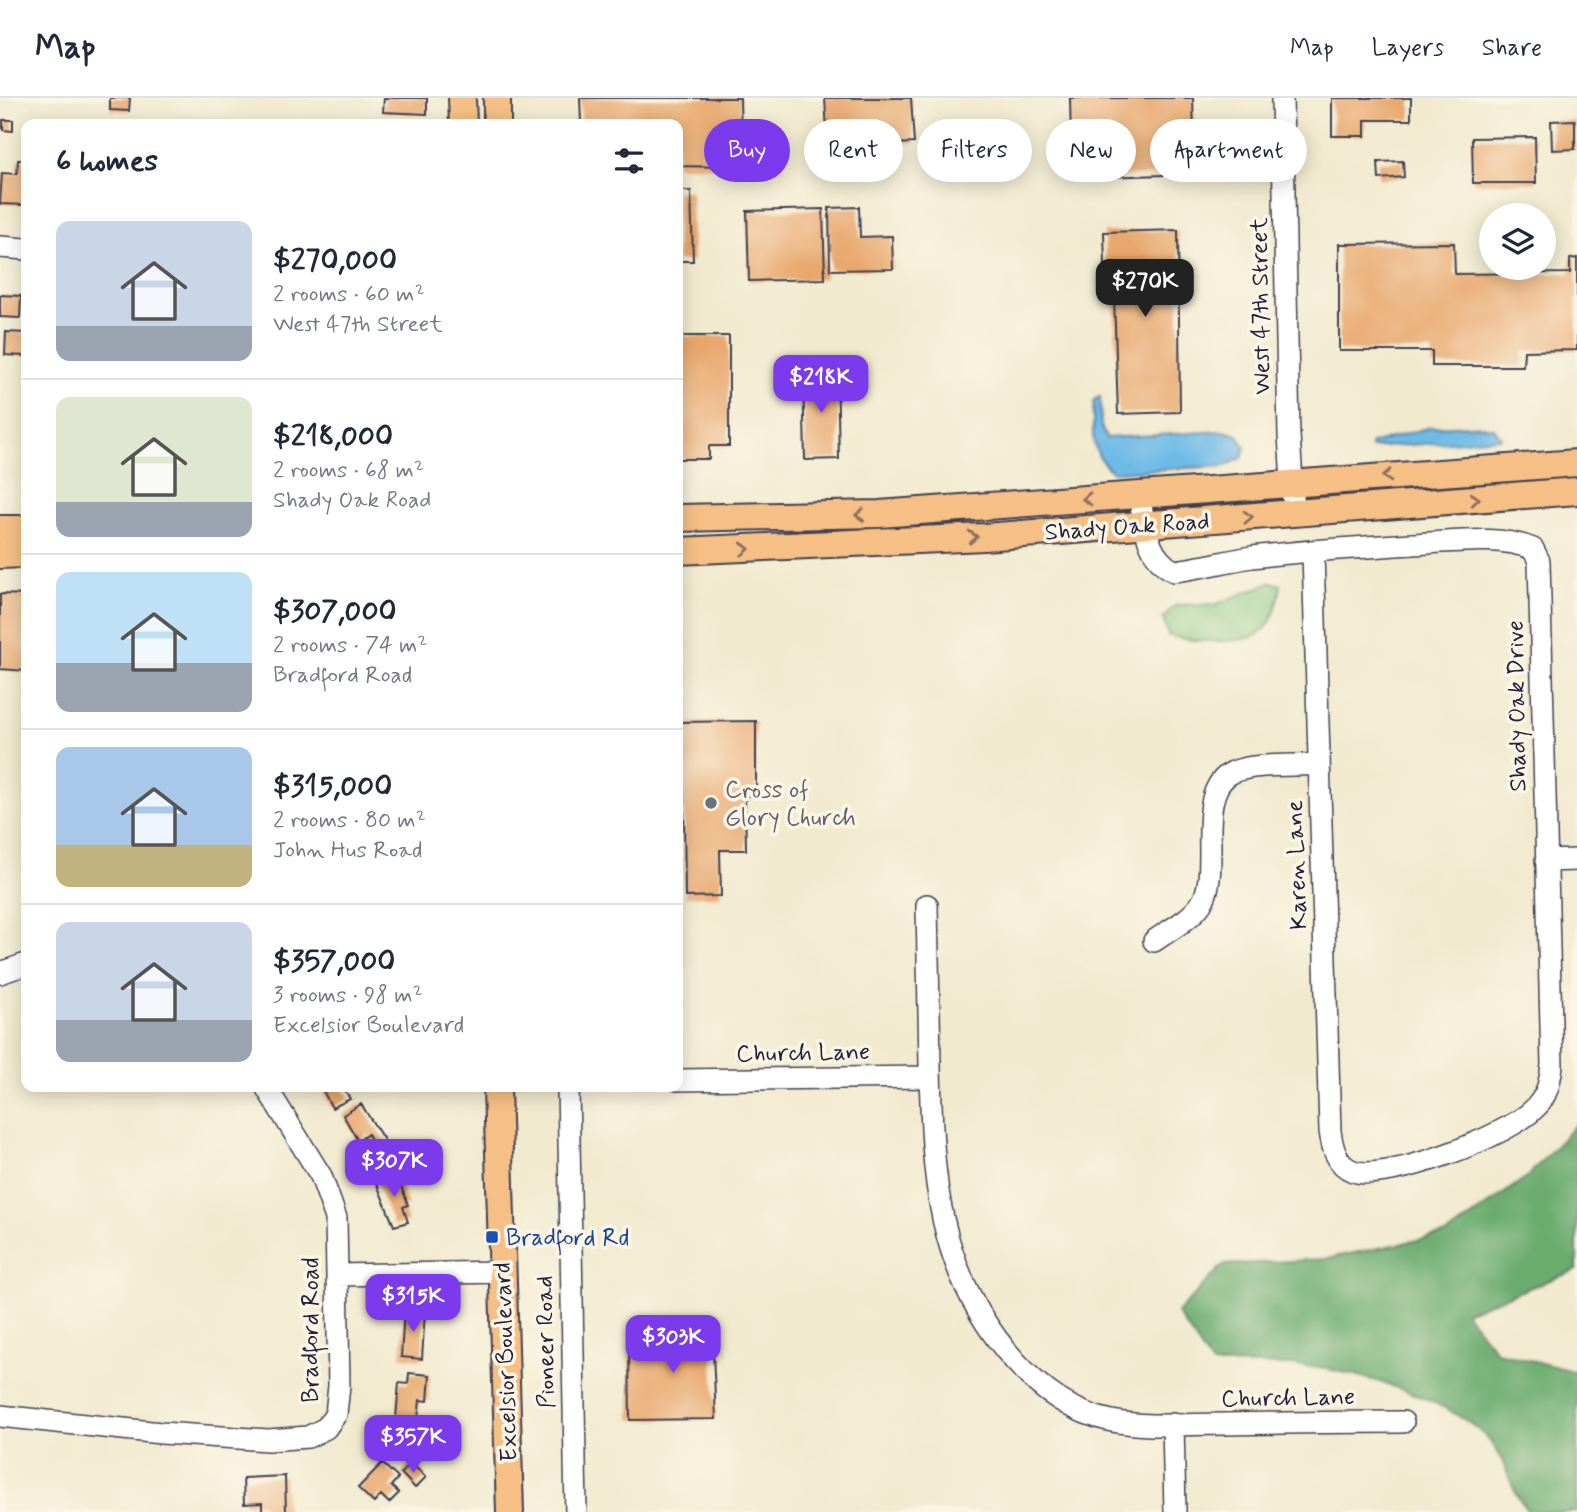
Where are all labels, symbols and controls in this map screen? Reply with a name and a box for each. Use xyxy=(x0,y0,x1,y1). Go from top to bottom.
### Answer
text: Map xyxy=(35,26,95,70)
text: Map xyxy=(1290,33,1334,64)
text: Layers xyxy=(1372,33,1444,64)
text: Share xyxy=(1482,33,1542,64)
chip: Buy xyxy=(704,119,790,182)
chip: Rent xyxy=(804,119,903,182)
chip: Filters xyxy=(917,119,1032,182)
chip: New xyxy=(1046,119,1136,182)
chip: Apartment xyxy=(1150,119,1307,182)
text: 6 homes xyxy=(56,142,158,181)
icon: filters xyxy=(610,142,648,180)
map controls xyxy=(1479,203,1556,280)
button: layers xyxy=(1479,203,1556,280)
street label: West 47th Street xyxy=(1244,217,1279,395)
text: $270,000 xyxy=(273,241,397,280)
icon: home xyxy=(112,249,196,333)
pin: $270K xyxy=(1096,260,1194,319)
text: $270K xyxy=(1112,267,1178,297)
text: 2 rooms · 60 m² xyxy=(273,280,425,310)
text: West 47th Street xyxy=(273,310,443,340)
pin: $218K xyxy=(772,356,870,415)
text: $218K xyxy=(789,363,853,393)
text: $218,000 xyxy=(273,417,393,456)
icon: home xyxy=(112,425,196,509)
text: 2 rooms · 68 m² xyxy=(273,456,424,486)
one-way arrow xyxy=(1381,469,1392,484)
text: Shady Oak Road xyxy=(273,486,431,516)
one-way arrow xyxy=(1081,491,1092,506)
one-way arrow xyxy=(1470,492,1481,507)
street label: Shady Oak Road xyxy=(1044,506,1211,549)
one-way arrow xyxy=(854,507,865,522)
one-way arrow xyxy=(1243,510,1254,525)
one-way arrow xyxy=(967,530,978,545)
one-way arrow xyxy=(740,541,751,556)
text: $307,000 xyxy=(273,592,397,631)
icon: home xyxy=(112,600,196,684)
street label: Shady Oak Drive xyxy=(1501,620,1534,792)
text: 2 rooms · 74 m² xyxy=(273,631,428,661)
text: Bradford Road xyxy=(273,661,412,691)
text: $315,000 xyxy=(273,767,392,806)
icon: home xyxy=(112,775,196,859)
place label: Cross of Glory Church xyxy=(725,775,856,834)
marker: Cross of Glory Church xyxy=(703,795,719,811)
street label: Karen Lane xyxy=(1280,799,1315,930)
text: 2 rooms · 80 m² xyxy=(273,806,426,836)
text: John Hus Road xyxy=(273,836,423,866)
text: $357,000 xyxy=(273,942,395,981)
icon: home xyxy=(112,950,196,1034)
text: 3 rooms · 98 m² xyxy=(273,981,423,1011)
text: Excelsior Boulevard xyxy=(273,1011,464,1041)
street label: Church Lane xyxy=(736,1037,870,1070)
pin: $307K xyxy=(345,1140,443,1199)
text: $307K xyxy=(361,1147,427,1177)
place label: Bradford Rd xyxy=(506,1223,629,1256)
marker: Bradford Rd xyxy=(484,1229,500,1245)
street label: Bradford Road xyxy=(296,1257,329,1403)
street label: Excelsior Boulevard xyxy=(488,1262,525,1462)
pin: $315K xyxy=(364,1274,462,1334)
street label: Pioneer Road xyxy=(530,1275,563,1409)
text: $315K xyxy=(382,1282,444,1312)
pin: $303K xyxy=(624,1316,722,1375)
text: $303K xyxy=(642,1323,704,1353)
street label: Church Lane xyxy=(1221,1382,1355,1415)
pin: $357K xyxy=(364,1416,462,1475)
text: $357K xyxy=(380,1423,446,1453)

